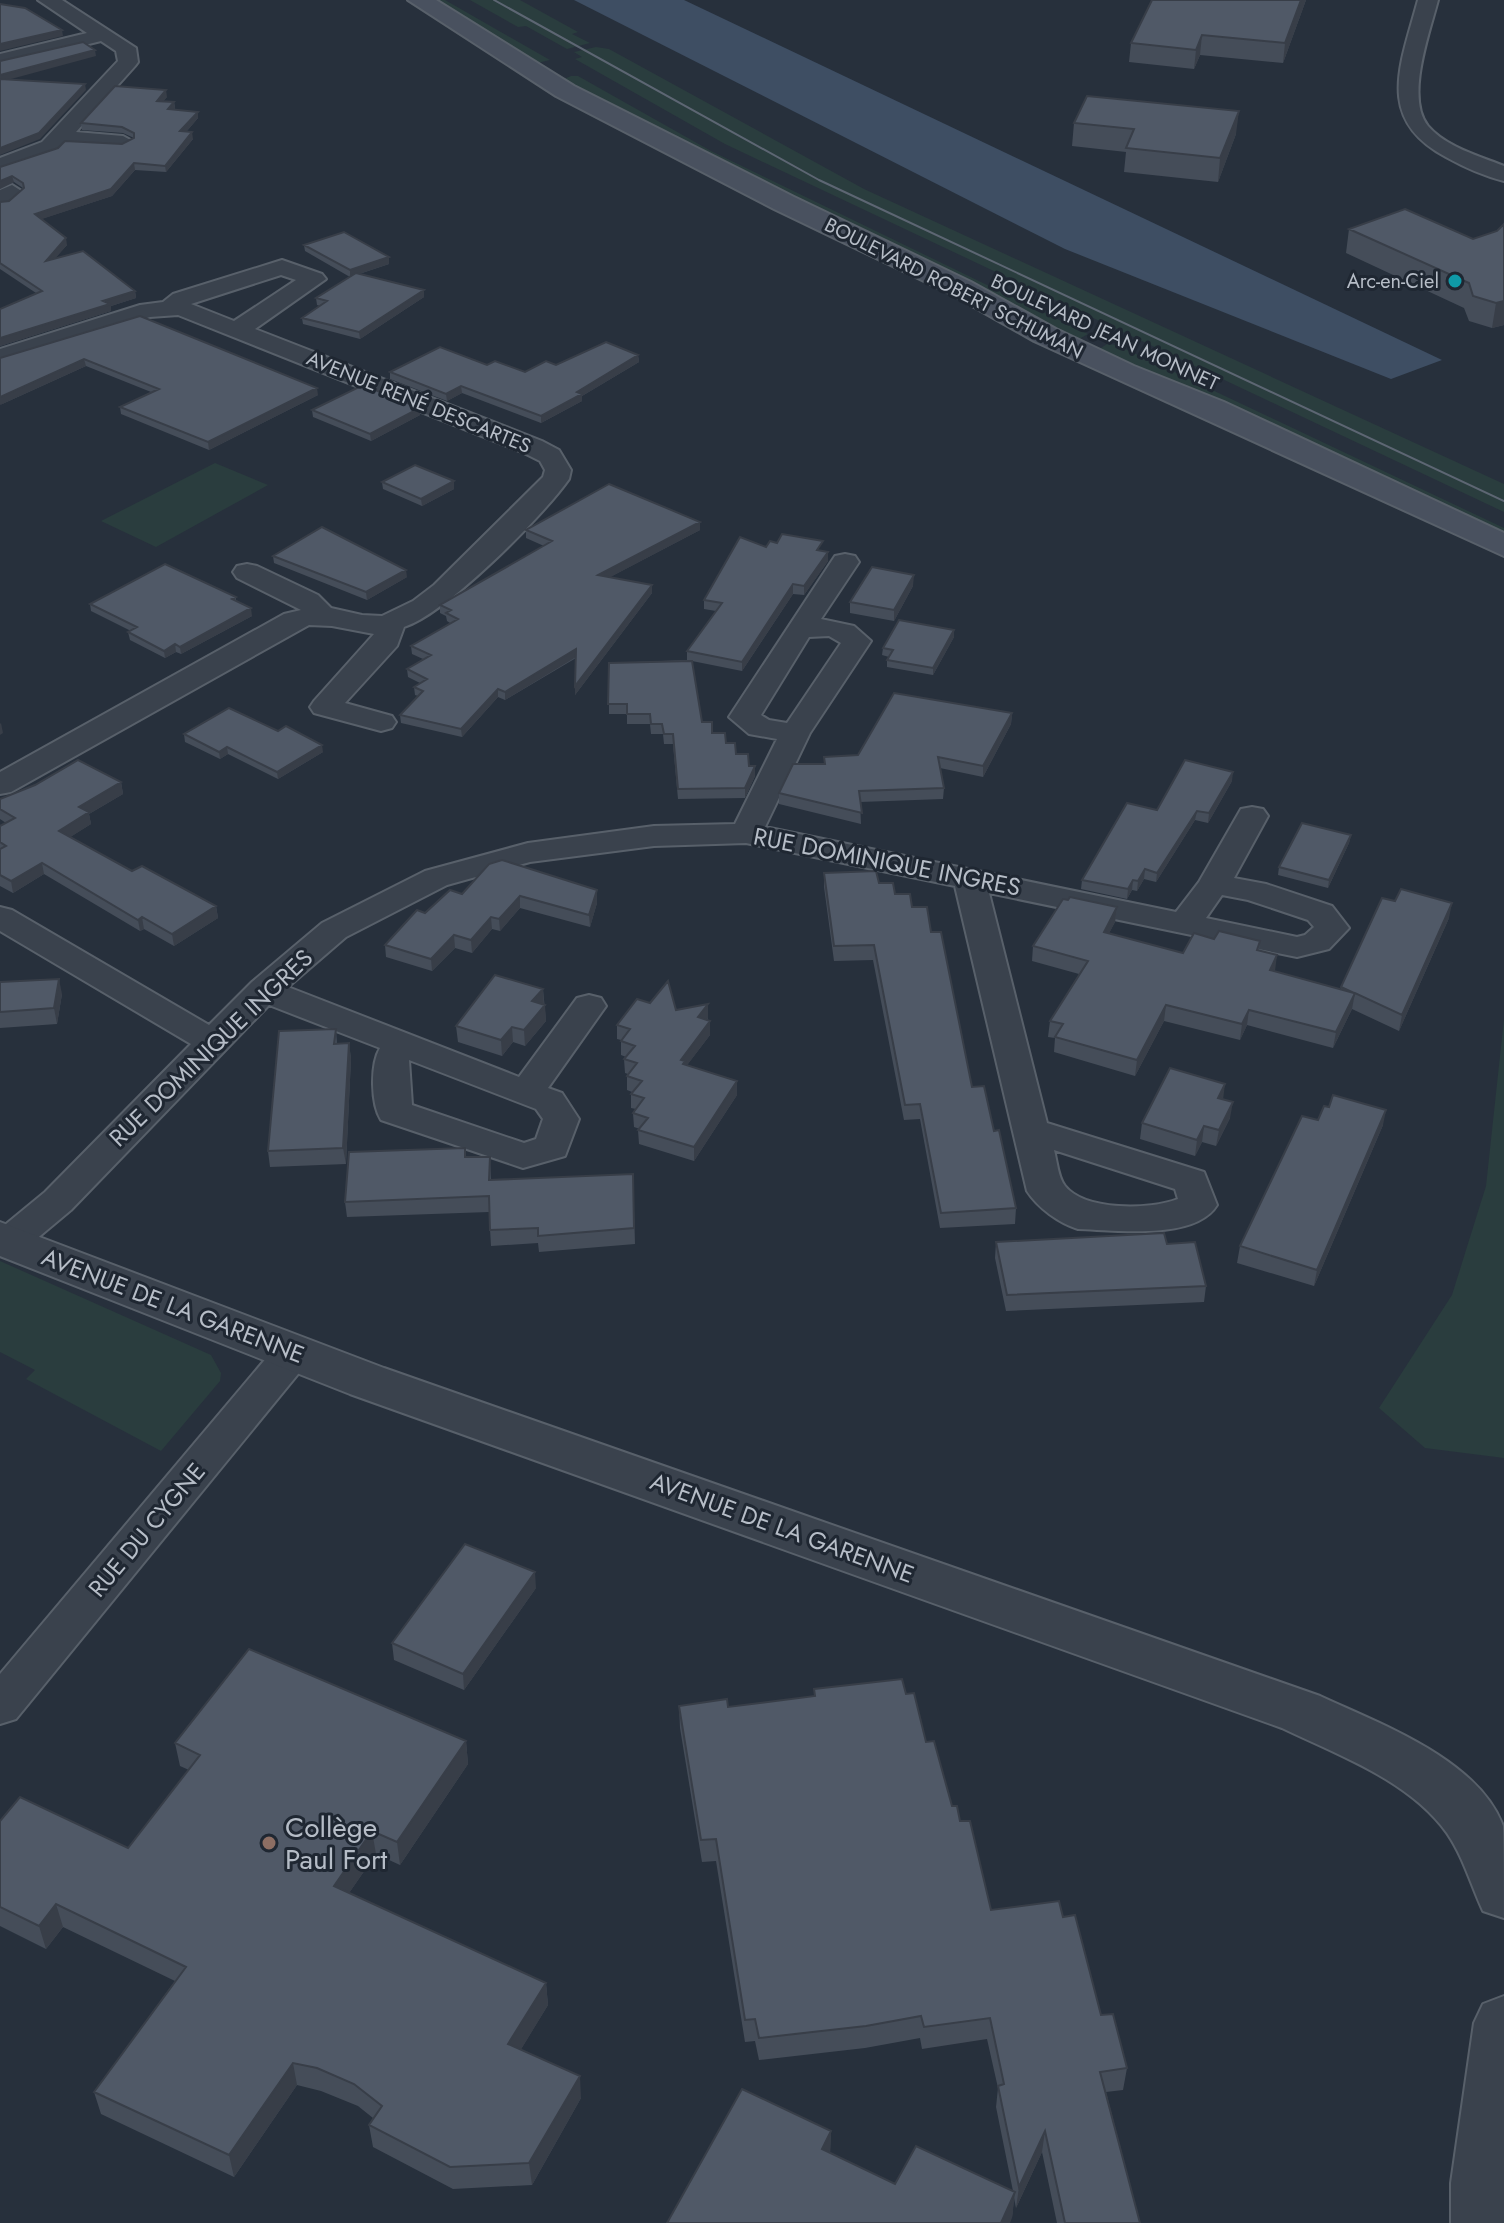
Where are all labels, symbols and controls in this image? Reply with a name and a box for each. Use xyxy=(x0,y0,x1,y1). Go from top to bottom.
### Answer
street label: BOULEVARD ROBERT SCHUMAN xyxy=(819,210,1088,366)
street label: BOULEVARD JEAN MONNET xyxy=(986,267,1224,398)
place label: Arc-en-Ciel xyxy=(1347,267,1439,296)
marker: Arc-en-Ciel xyxy=(1446,272,1464,290)
street label: AVENUE RENÉ DESCARTES xyxy=(302,344,535,461)
street label: RUE DOMINIQUE INGRES xyxy=(751,818,1024,905)
street label: RUE DOMINIQUE INGRES xyxy=(101,941,320,1154)
street label: AVENUE DE LA GARENNE xyxy=(37,1239,309,1372)
street label: RUE DU CYGNE xyxy=(80,1455,213,1604)
street label: AVENUE DE LA GARENNE xyxy=(645,1463,919,1592)
place label: Collège Paul Fort xyxy=(285,1807,388,1880)
marker: Collège Paul Fort xyxy=(260,1834,278,1852)

